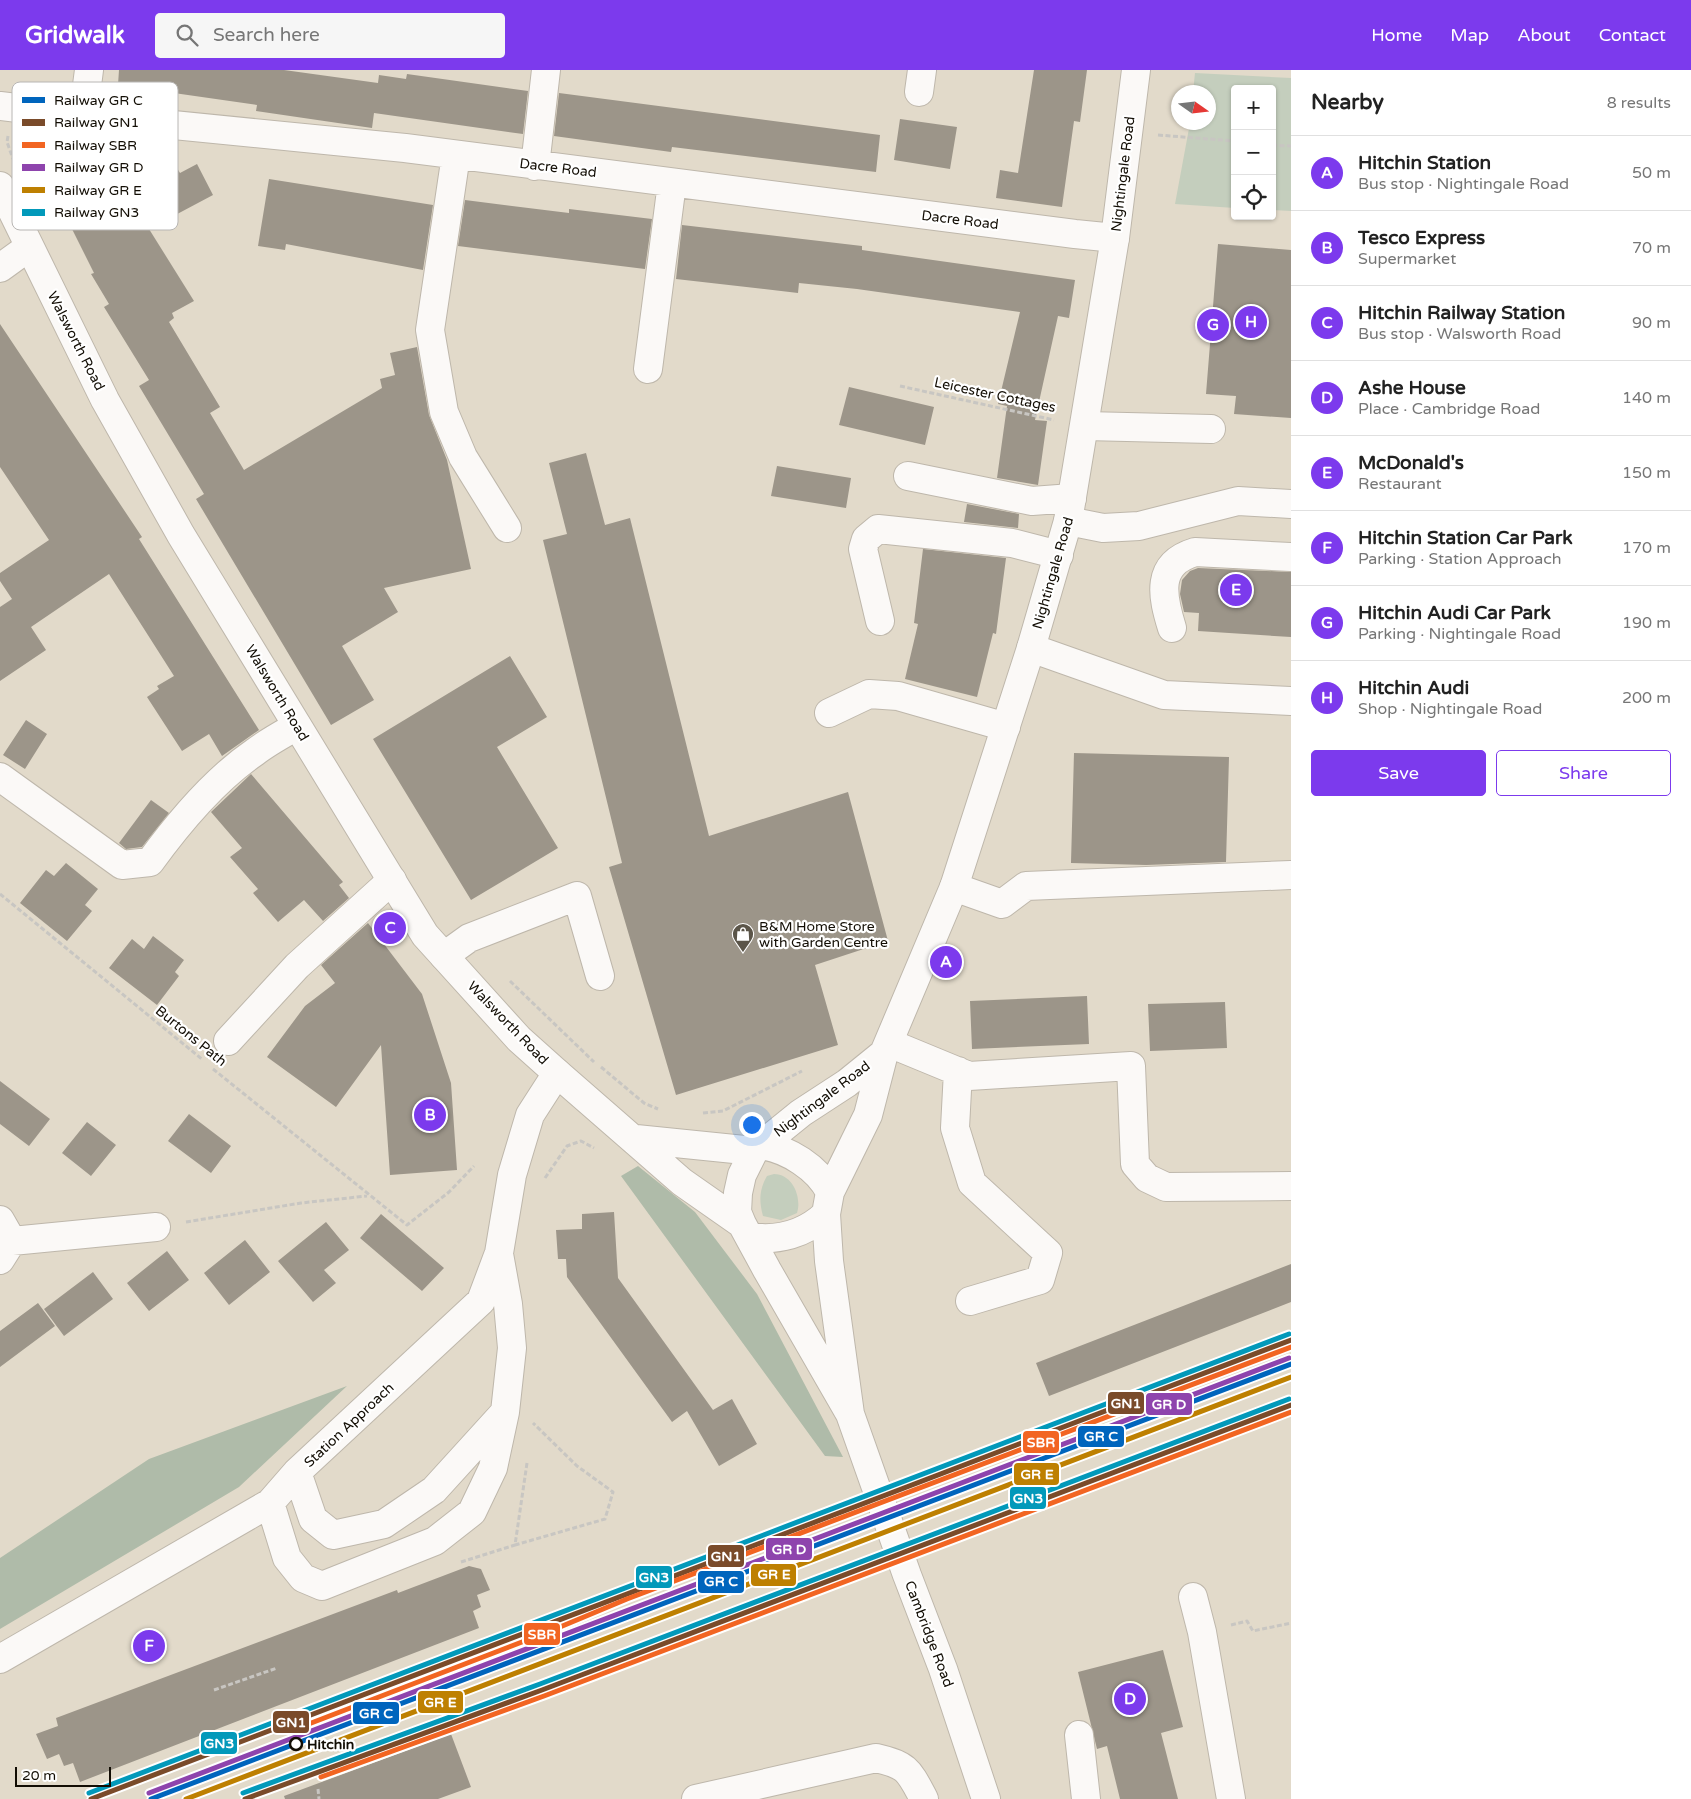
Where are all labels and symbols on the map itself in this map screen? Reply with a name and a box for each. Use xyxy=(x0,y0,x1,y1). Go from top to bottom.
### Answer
legend xyxy=(12,82,178,230)
north arrow xyxy=(1171,85,1216,130)
text: Railway GR C xyxy=(54,92,143,109)
text: Railway GN1 xyxy=(54,114,139,131)
street label: Nightingale Road xyxy=(1107,115,1139,233)
text: Railway SBR xyxy=(54,137,137,154)
street label: Dacre Road xyxy=(518,155,598,181)
text: Railway GR D xyxy=(54,159,143,176)
text: Railway GR E xyxy=(54,182,142,199)
text: Railway GN3 xyxy=(54,204,139,221)
street label: Dacre Road xyxy=(920,207,1000,233)
street label: Walsworth Road xyxy=(44,289,108,393)
pin: H xyxy=(1235,303,1267,341)
pin: G xyxy=(1197,306,1229,344)
street label: Leicester Cottages xyxy=(933,374,1058,416)
street label: Nightingale Road xyxy=(1029,515,1077,631)
pin: E xyxy=(1220,571,1252,609)
street label: Walsworth Road xyxy=(242,642,312,744)
pin: C xyxy=(374,909,406,947)
place label: B&M Home Store with Garden Centre xyxy=(759,918,888,951)
shop icon: B&M Home Store with Garden Centre xyxy=(731,922,755,953)
pin: A xyxy=(930,943,962,981)
street label: Walsworth Road xyxy=(464,978,552,1068)
street label: Burtons Path xyxy=(152,1002,230,1070)
street label: Nightingale Road xyxy=(771,1057,873,1141)
pin: B xyxy=(414,1096,446,1134)
your location xyxy=(739,1112,765,1138)
street label: Station Approach xyxy=(301,1379,397,1471)
line badge: GN1 xyxy=(1107,1391,1145,1415)
line badge: GR D xyxy=(1145,1392,1193,1416)
text: GN1 xyxy=(1111,1395,1141,1412)
text: GR D xyxy=(1152,1396,1187,1413)
line badge: GR C xyxy=(1077,1425,1125,1448)
text: GR C xyxy=(1084,1428,1118,1445)
line badge: SBR xyxy=(1022,1430,1060,1454)
text: SBR xyxy=(1027,1434,1055,1451)
line badge: GR E xyxy=(1013,1462,1060,1486)
text: GR E xyxy=(1020,1466,1054,1483)
line badge: GN3 xyxy=(1009,1486,1047,1510)
text: GN3 xyxy=(1013,1490,1044,1507)
line badge: GR D xyxy=(765,1537,813,1561)
text: GR D xyxy=(772,1541,807,1558)
line badge: GN1 xyxy=(707,1544,745,1568)
text: GN1 xyxy=(711,1548,741,1565)
line badge: GR E xyxy=(750,1563,797,1587)
line badge: GN3 xyxy=(635,1565,673,1589)
text: GR E xyxy=(757,1566,791,1583)
text: GN3 xyxy=(639,1569,670,1586)
line badge: GR C xyxy=(697,1570,745,1594)
text: GR C xyxy=(704,1573,738,1590)
street label: Cambridge Road xyxy=(901,1578,957,1690)
line badge: SBR xyxy=(523,1622,561,1646)
text: SBR xyxy=(528,1626,556,1643)
pin: F xyxy=(133,1627,165,1665)
pin: D xyxy=(1114,1680,1146,1718)
line badge: GR E xyxy=(417,1690,464,1714)
text: GR E xyxy=(423,1694,457,1711)
line badge: GR C xyxy=(352,1701,400,1725)
text: GR C xyxy=(359,1705,393,1722)
line badge: GN1 xyxy=(272,1710,310,1734)
text: GN1 xyxy=(276,1714,306,1731)
line badge: GN3 xyxy=(200,1731,238,1755)
text: GN3 xyxy=(204,1735,235,1752)
place label: Hitchin xyxy=(307,1736,354,1753)
marker: Hitchin xyxy=(289,1737,303,1751)
scale bar xyxy=(15,1764,111,1787)

